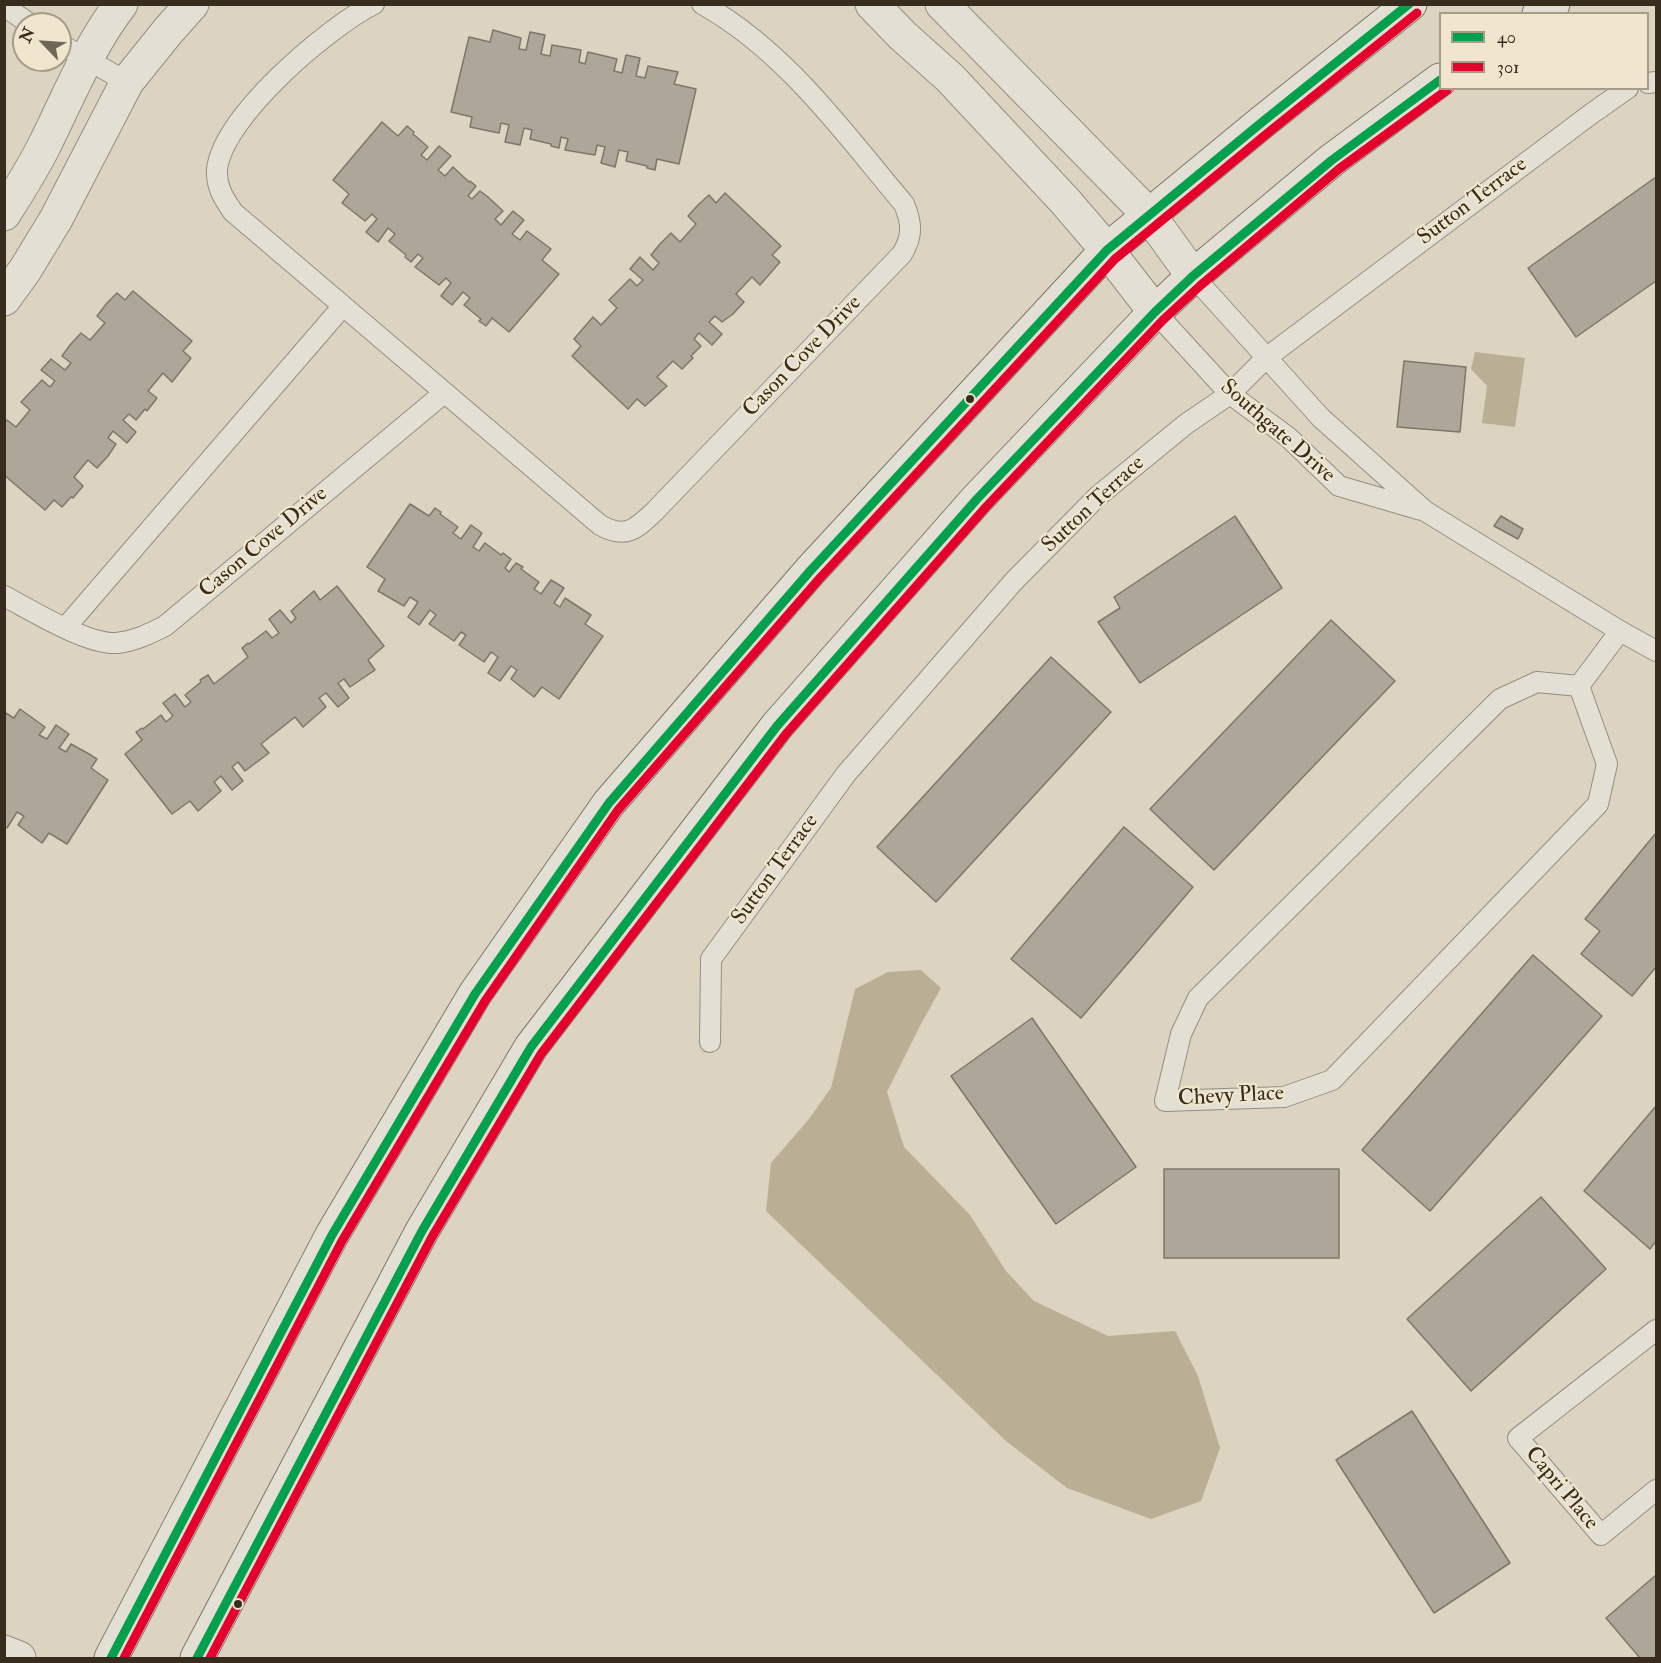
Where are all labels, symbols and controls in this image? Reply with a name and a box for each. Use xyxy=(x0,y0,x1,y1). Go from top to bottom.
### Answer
north arrow xyxy=(12,12,72,72)
legend xyxy=(1439,12,1649,90)
text: N xyxy=(15,25,40,46)
text: 40 xyxy=(1497,26,1516,49)
text: 301 xyxy=(1497,56,1519,79)
street label: Sutton Terrace xyxy=(1413,152,1533,252)
street label: Cason Cove Drive xyxy=(738,291,868,423)
street label: Southgate Drive xyxy=(1214,375,1340,489)
unlabelled marker xyxy=(964,393,976,405)
street label: Sutton Terrace xyxy=(1037,451,1151,559)
street label: Cason Cove Drive xyxy=(195,482,333,604)
street label: Sutton Terrace xyxy=(727,809,825,931)
street label: Chevy Place xyxy=(1177,1081,1285,1113)
street label: Capri Place xyxy=(1519,1442,1603,1536)
unlabelled marker xyxy=(232,1598,244,1610)

